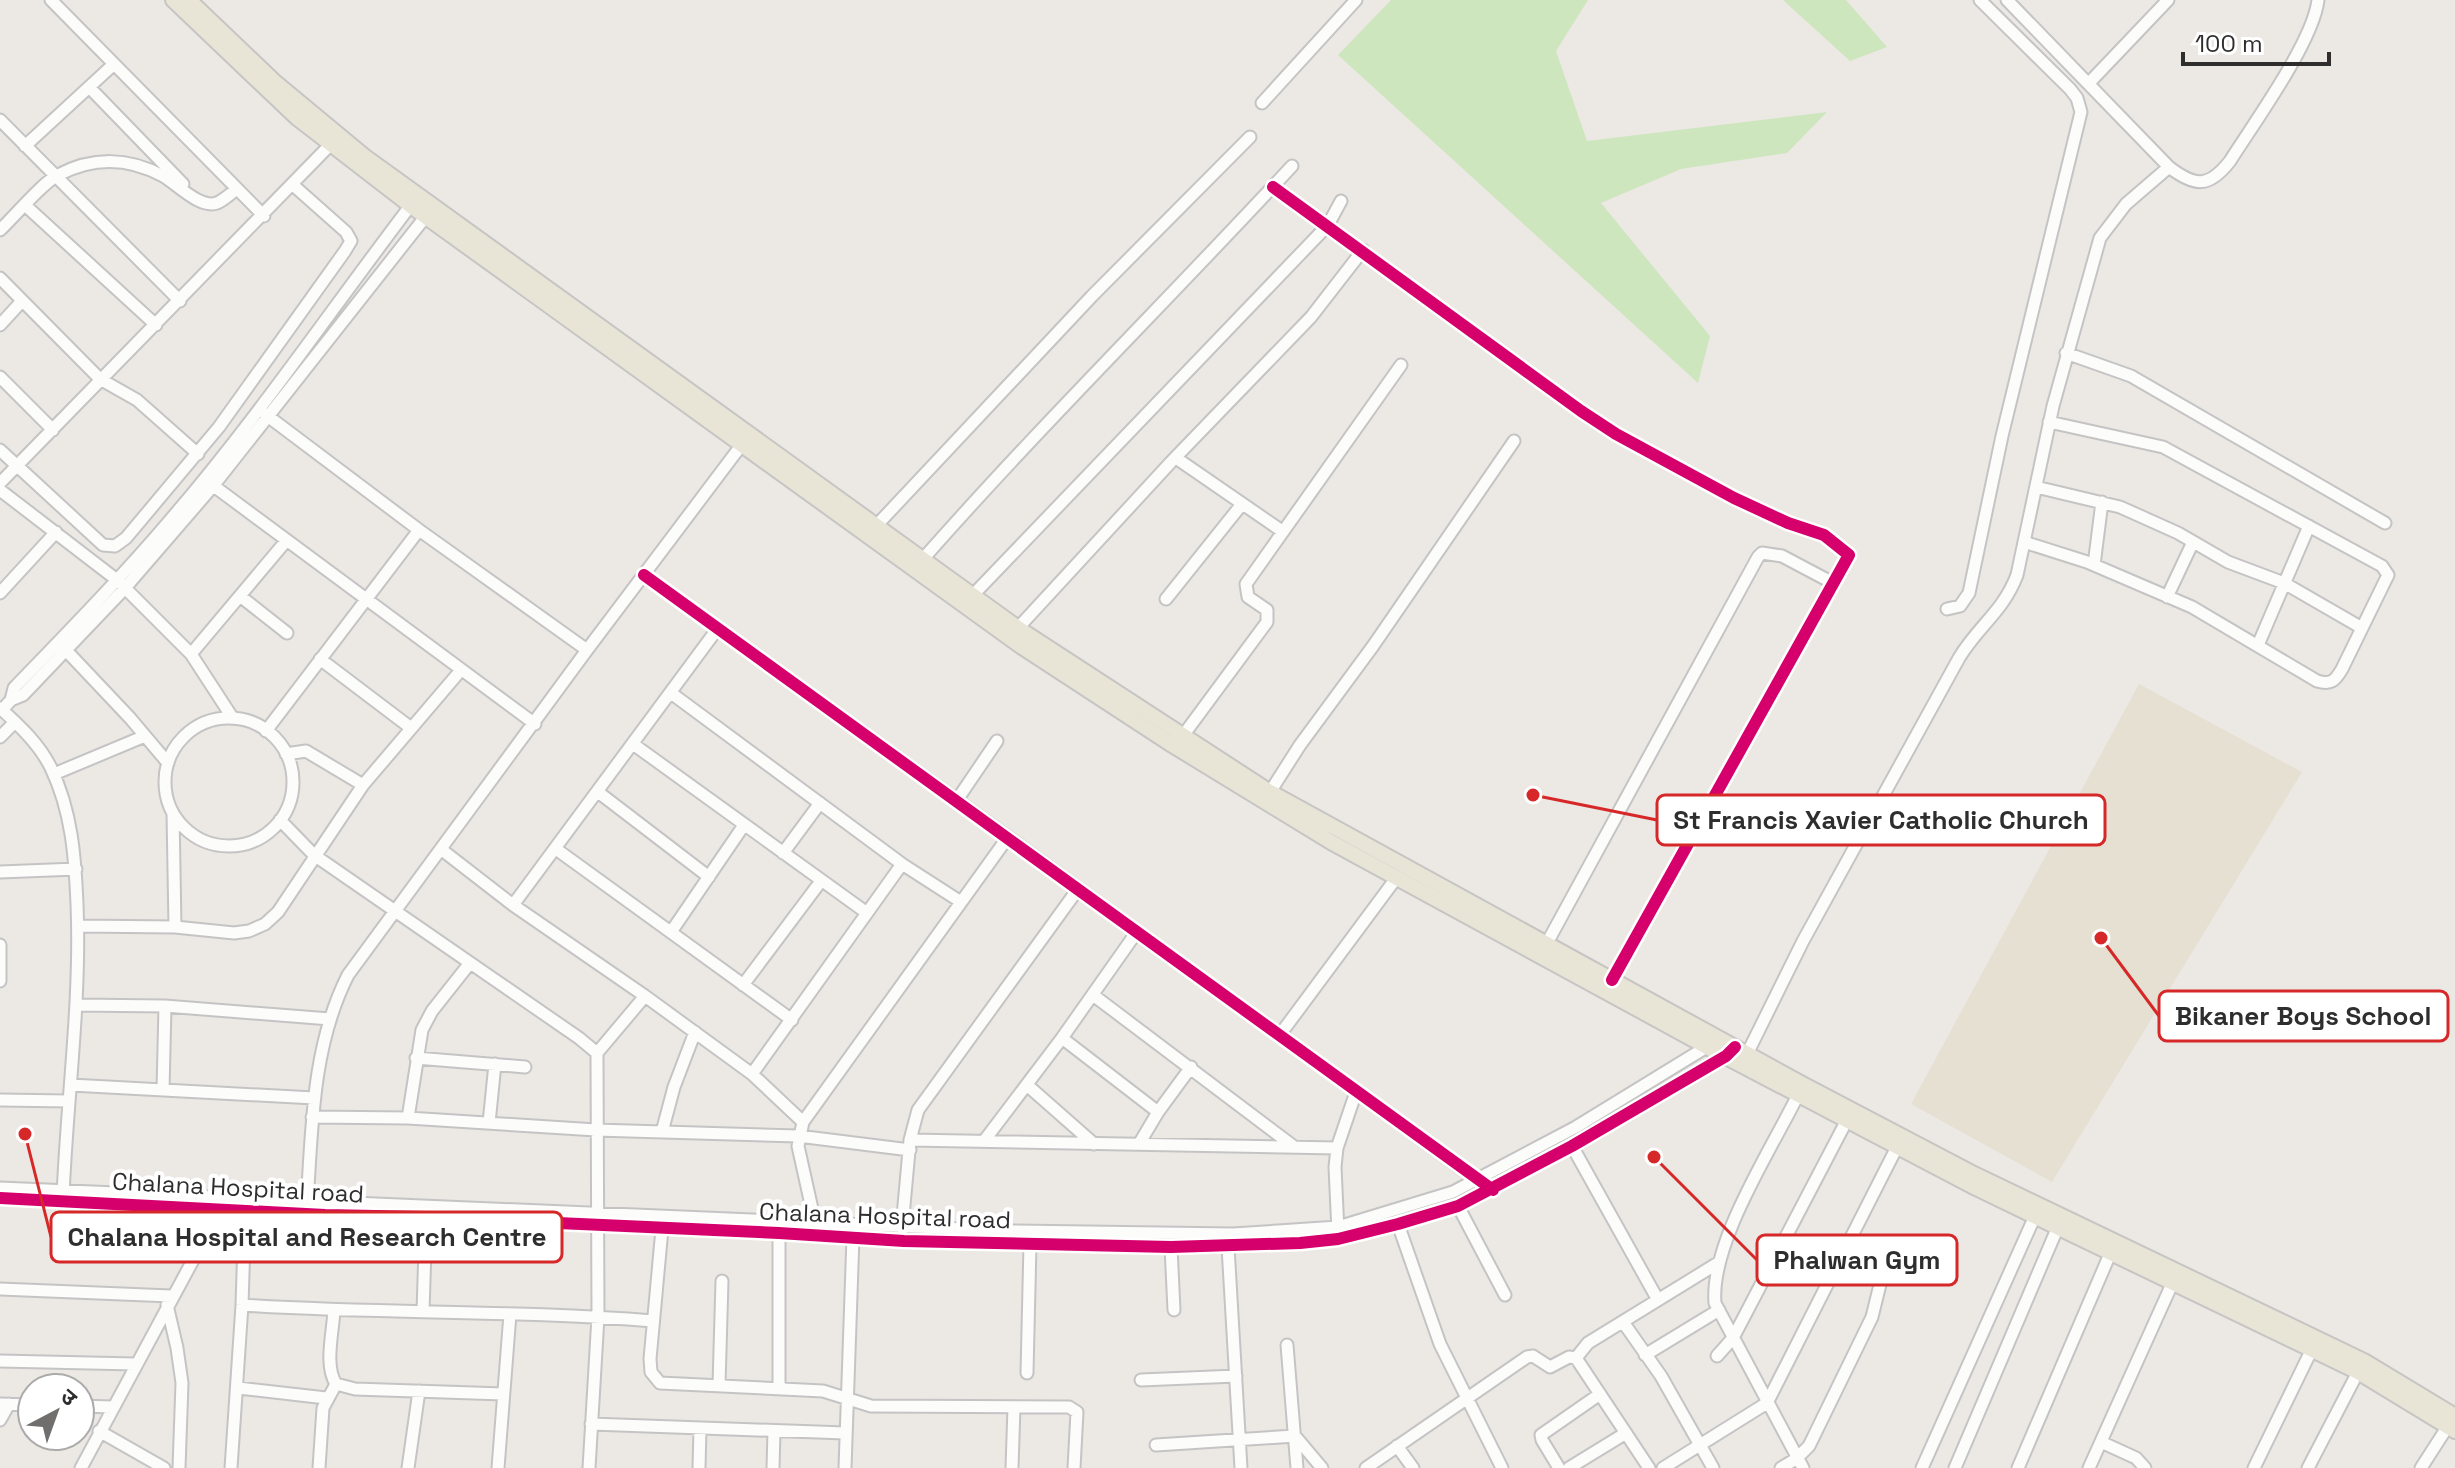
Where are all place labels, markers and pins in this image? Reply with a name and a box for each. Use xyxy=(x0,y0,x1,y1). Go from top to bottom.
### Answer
callout: St Francis Xavier Catholic Church xyxy=(1657,795,2105,845)
callout: Bikaner Boys School xyxy=(2159,991,2448,1041)
callout: Chalana Hospital and Research Centre xyxy=(51,1212,562,1262)
callout: Phalwan Gym xyxy=(1757,1235,1957,1285)

